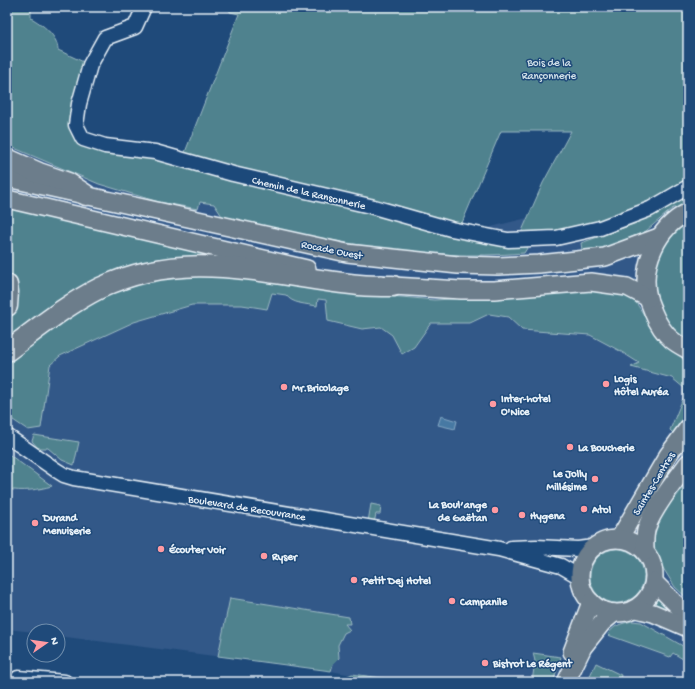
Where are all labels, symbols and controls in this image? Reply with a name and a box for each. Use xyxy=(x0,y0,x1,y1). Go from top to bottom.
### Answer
park label: Bois de la Rançonnerie xyxy=(522,58,577,83)
street label: Chemin de la Ransonnerie xyxy=(250,175,367,213)
street label: Rocade Ouest xyxy=(300,239,365,263)
place label: Logis Hôtel Auréa xyxy=(614,374,669,399)
marker: Logis Hôtel Auréa xyxy=(601,379,611,389)
marker: Mr.Bricolage xyxy=(279,382,289,392)
place label: Mr.Bricolage xyxy=(292,383,350,396)
place label: Inter-hotel O'Nice xyxy=(501,393,551,419)
marker: Inter-hotel O'Nice xyxy=(488,399,498,409)
marker: La Boucherie xyxy=(565,442,575,452)
place label: La Boucherie xyxy=(578,443,636,455)
street label: Saintes-Centres xyxy=(631,449,679,518)
place label: Le Jolly Millésime xyxy=(547,469,588,494)
marker: Le Jolly Millésime xyxy=(590,474,600,484)
street label: Boulevard de Recouvrance xyxy=(186,494,307,524)
place label: La Boul’ange de Gaëtan xyxy=(429,500,488,525)
marker: Atol xyxy=(579,504,589,514)
place label: Atol xyxy=(591,504,612,517)
marker: La Boul’ange de Gaëtan xyxy=(490,505,500,515)
marker: Hygena xyxy=(517,510,527,520)
place label: Hygena xyxy=(530,511,566,524)
place label: Durand Menuiserie xyxy=(42,513,92,538)
marker: Durand Menuiserie xyxy=(30,518,40,528)
place label: Écouter Voir xyxy=(168,543,226,557)
marker: Écouter Voir xyxy=(156,544,166,554)
marker: Ryser xyxy=(259,551,269,561)
place label: Ryser xyxy=(271,552,298,564)
marker: Petit Dej Hotel xyxy=(349,575,359,585)
place label: Petit Dej Hotel xyxy=(361,575,432,588)
marker: Campanile xyxy=(447,596,457,606)
place label: Campanile xyxy=(459,597,508,609)
north arrow xyxy=(26,623,66,663)
text: N xyxy=(47,636,60,646)
marker: Bistrot Le Régent xyxy=(480,658,490,668)
place label: Bistrot Le Régent xyxy=(492,658,573,672)

